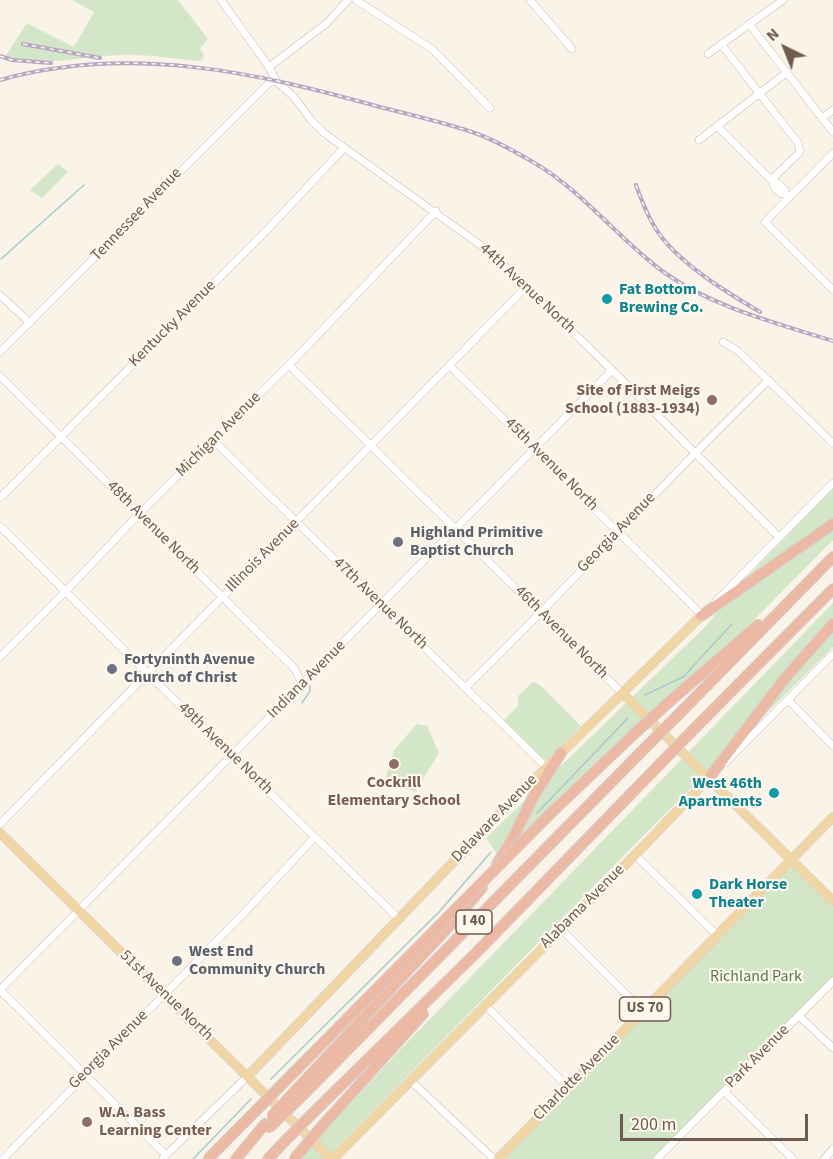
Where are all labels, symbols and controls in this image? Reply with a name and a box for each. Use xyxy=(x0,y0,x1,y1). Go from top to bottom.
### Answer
north arrow xyxy=(755,18,815,78)
text: N xyxy=(761,23,784,47)
street label: Tennessee Avenue xyxy=(87,164,187,266)
street label: 44th Avenue North xyxy=(475,240,579,338)
street label: Kentucky Avenue xyxy=(126,277,220,371)
place label: Fat Bottom Brewing Co. xyxy=(619,280,704,318)
marker: Fat Bottom Brewing Co. xyxy=(600,292,614,306)
place label: Site of First Meigs School (1883-1934) xyxy=(565,381,700,419)
street label: Michigan Avenue xyxy=(172,388,266,482)
marker: Site of First Meigs School (1883-1934) xyxy=(705,393,719,407)
street label: 45th Avenue North xyxy=(500,414,602,516)
street label: 48th Avenue North xyxy=(102,477,204,579)
street label: Georgia Avenue xyxy=(574,489,660,577)
street label: Illinois Avenue xyxy=(222,515,304,597)
place label: Highland Primitive Baptist Church xyxy=(410,523,543,561)
marker: Highland Primitive Baptist Church xyxy=(391,535,405,549)
street label: 47th Avenue North xyxy=(329,554,431,654)
street label: 46th Avenue North xyxy=(510,582,612,684)
street label: Indiana Avenue xyxy=(264,637,350,723)
place label: Fortyninth Avenue Church of Christ xyxy=(124,650,255,688)
marker: Fortyninth Avenue Church of Christ xyxy=(105,662,119,676)
street label: 49th Avenue North xyxy=(174,699,276,799)
marker: Cockrill Elementary School xyxy=(387,757,401,771)
street label: Delaware Avenue xyxy=(448,771,542,867)
place label: Cockrill Elementary School xyxy=(328,773,460,811)
place label: West 46th Apartments xyxy=(679,774,762,812)
marker: West 46th Apartments xyxy=(767,786,781,800)
street label: Alabama Avenue xyxy=(537,861,629,953)
place label: Dark Horse Theater xyxy=(709,875,787,913)
marker: Dark Horse Theater xyxy=(690,887,704,901)
road number: I 40 xyxy=(456,910,492,934)
place label: West End Community Church xyxy=(189,942,325,980)
street label: 51st Avenue North xyxy=(115,947,217,1045)
marker: West End Community Church xyxy=(170,954,184,968)
park label: Richland Park xyxy=(710,967,802,987)
road number: US 70 xyxy=(620,997,670,1021)
street label: Georgia Avenue xyxy=(65,1006,153,1094)
street label: Park Avenue xyxy=(722,1021,794,1093)
street label: Charlotte Avenue xyxy=(530,1031,624,1125)
scale bar xyxy=(623,1102,810,1140)
place label: W.A. Bass Learning Center xyxy=(99,1103,212,1141)
text: 200 m xyxy=(631,1112,676,1137)
marker: W.A. Bass Learning Center xyxy=(80,1115,94,1129)

